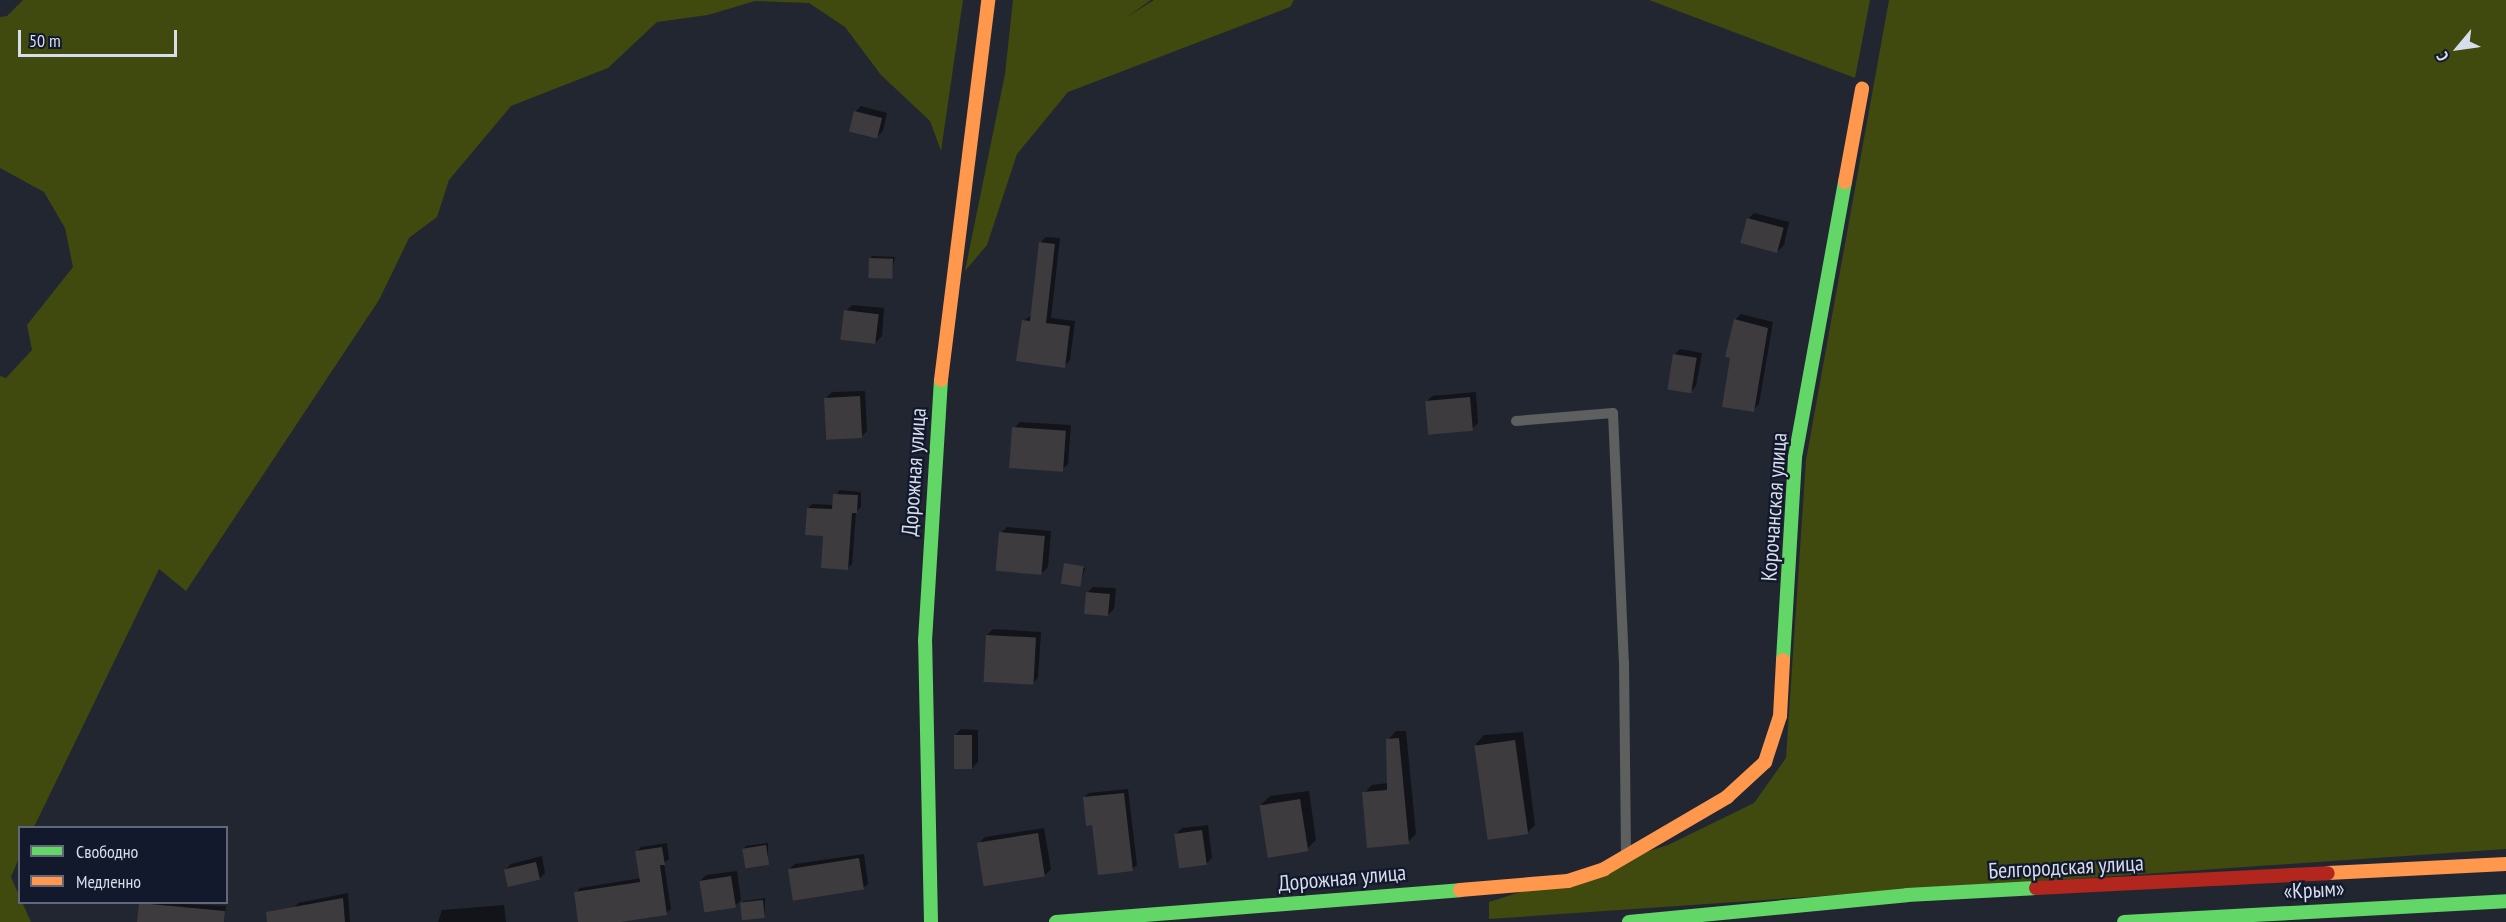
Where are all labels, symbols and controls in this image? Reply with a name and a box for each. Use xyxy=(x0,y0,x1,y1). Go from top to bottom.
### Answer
scale bar xyxy=(21,18,180,56)
north arrow xyxy=(2428,18,2488,78)
text: 50 m xyxy=(29,29,61,52)
text: С xyxy=(2432,49,2453,65)
street label: Дорожная улица xyxy=(896,407,932,537)
street label: Корочанская улица xyxy=(1756,432,1792,582)
legend xyxy=(18,826,228,904)
text: Свободно xyxy=(76,840,138,863)
street label: Белгородская улица xyxy=(1988,850,2144,884)
street label: Дорожная улица xyxy=(1277,859,1407,897)
text: Медленно xyxy=(76,870,141,893)
street label: «Крым» xyxy=(2283,875,2345,905)

